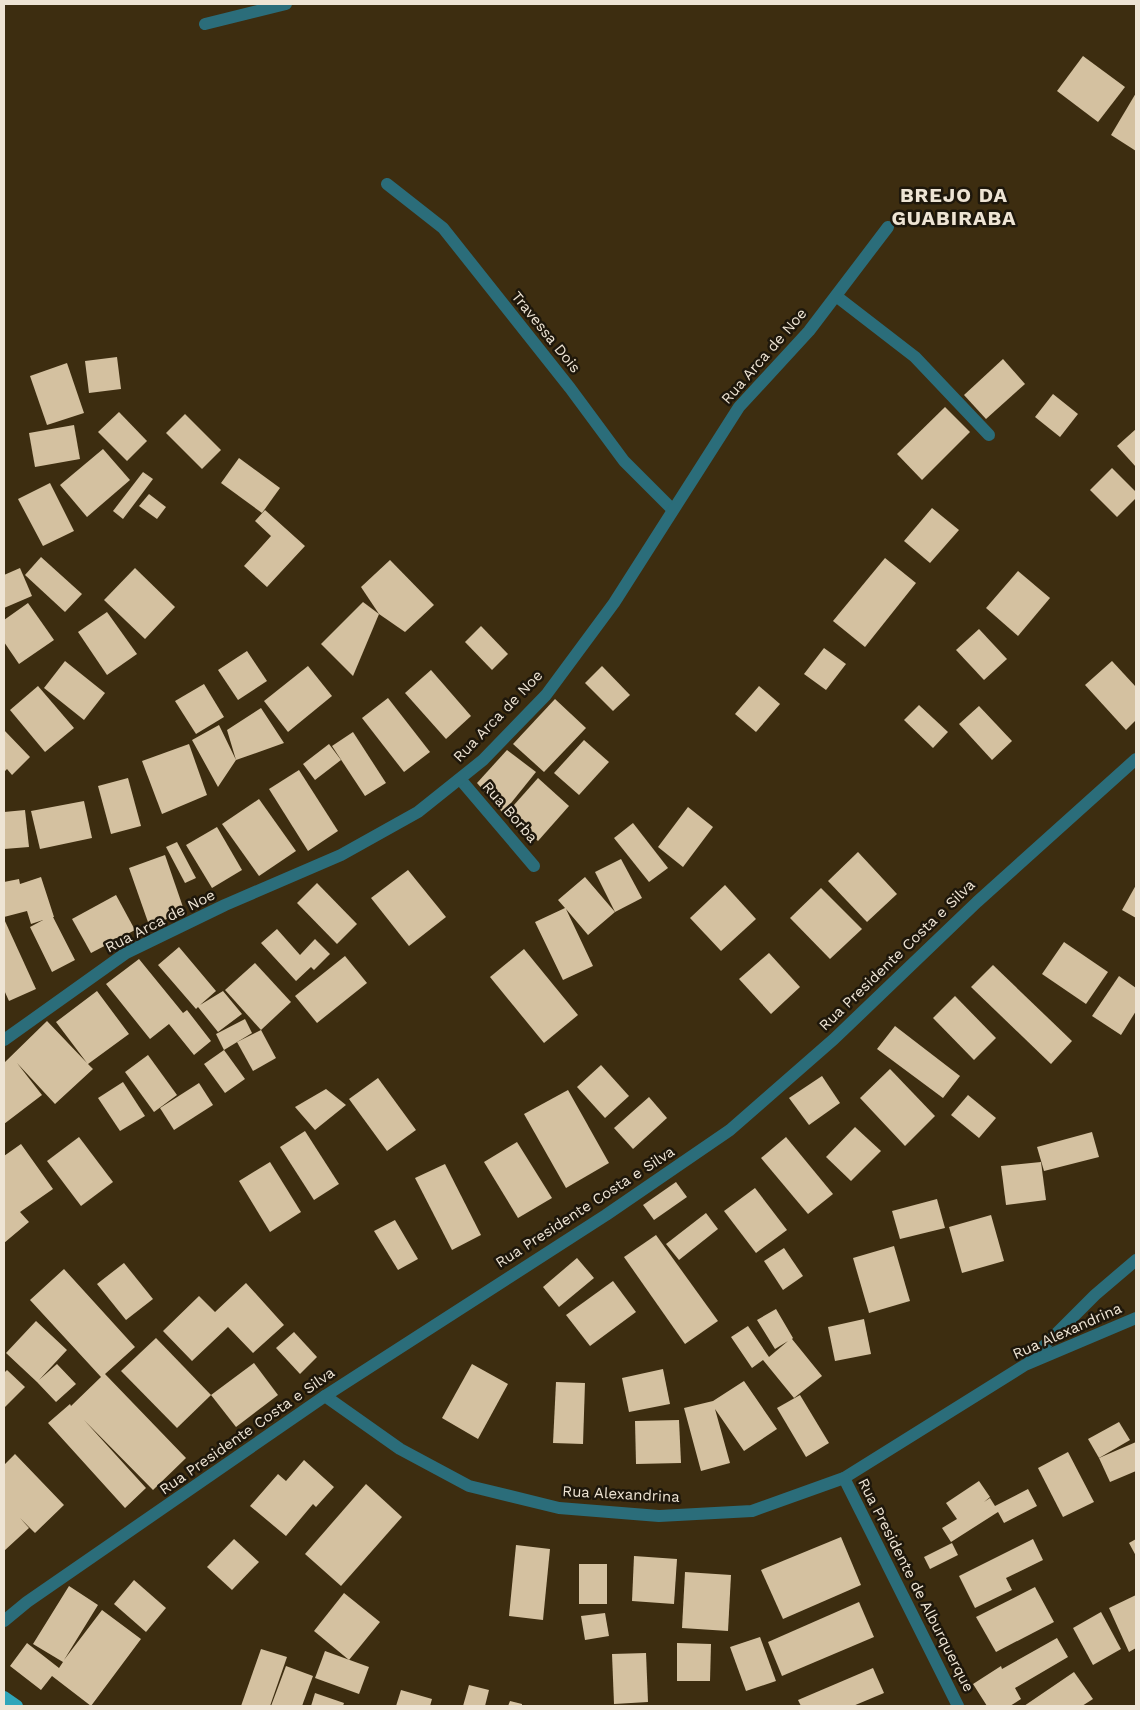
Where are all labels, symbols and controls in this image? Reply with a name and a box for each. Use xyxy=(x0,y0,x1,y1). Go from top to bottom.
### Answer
district label: BREJO DA GUABIRABA xyxy=(891,183,1017,230)
street label: Travessa Dois xyxy=(508,288,584,376)
street label: Rua Arca de Noe xyxy=(718,304,810,408)
street label: Rua Arca de Noe xyxy=(450,666,546,766)
street label: Rua Borba xyxy=(479,778,542,847)
street label: Rua Presidente Costa e Silva xyxy=(815,875,979,1034)
street label: Rua Arca de Noe xyxy=(102,886,218,956)
street label: Rua Presidente Costa e Silva xyxy=(492,1142,678,1272)
street label: Rua Alexandrina xyxy=(1010,1299,1125,1363)
street label: Rua Presidente Costa e Silva xyxy=(156,1363,338,1498)
street label: Rua Presidente de Alburquerque xyxy=(854,1475,978,1695)
street label: Rua Alexandrina xyxy=(562,1482,681,1506)

